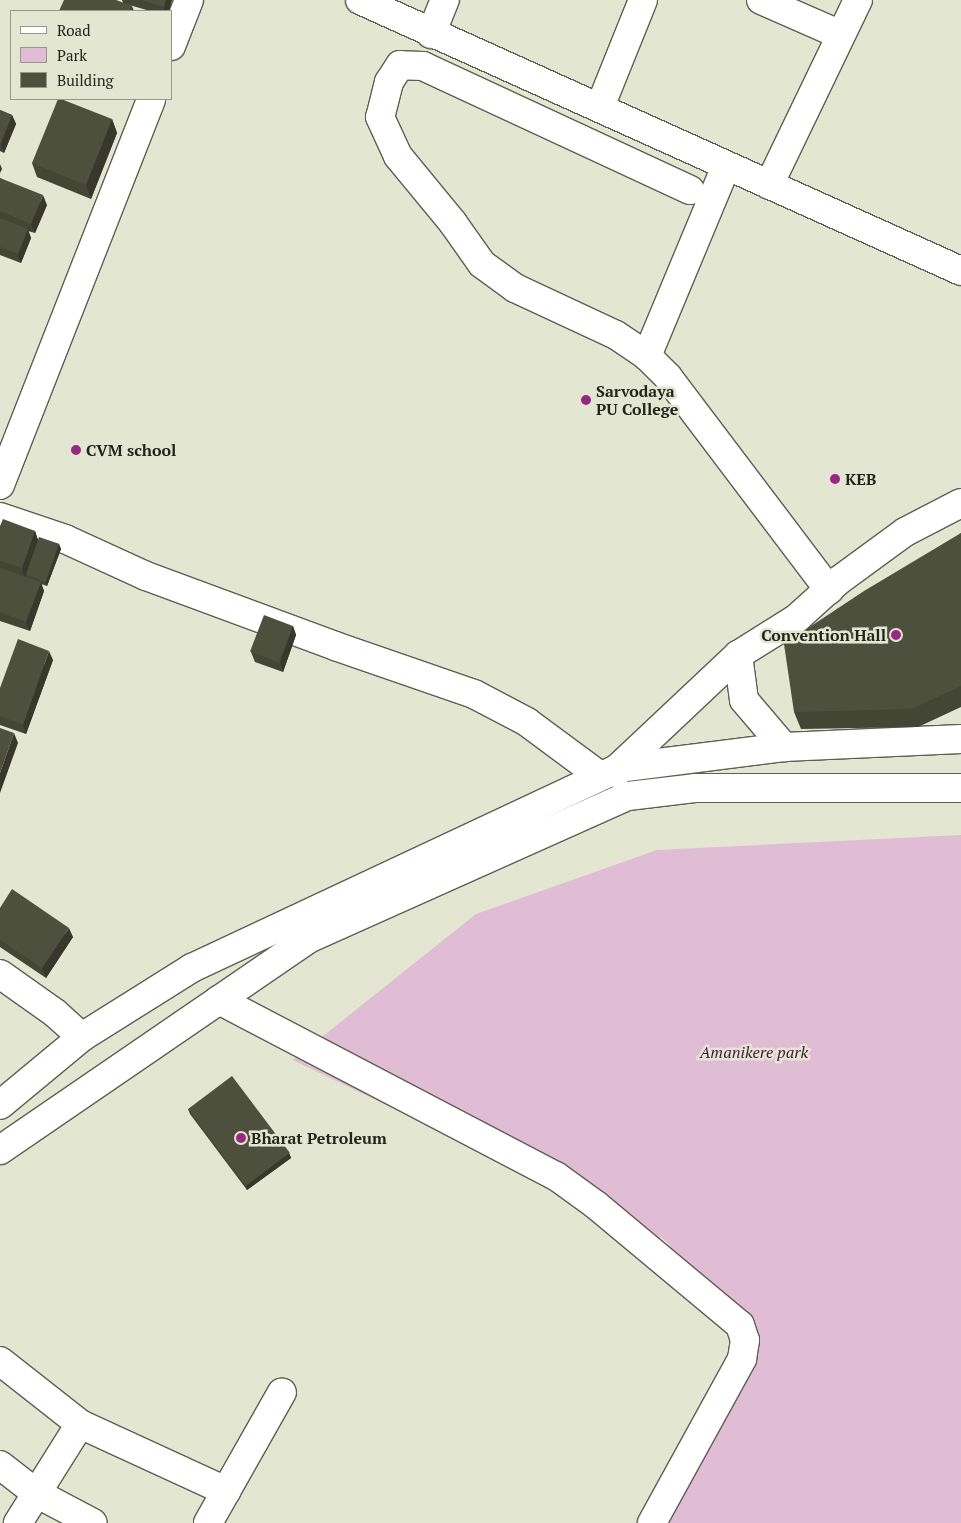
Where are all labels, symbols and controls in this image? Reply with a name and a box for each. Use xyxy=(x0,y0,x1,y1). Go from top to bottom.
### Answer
legend xyxy=(10,10,172,100)
text: Road xyxy=(57,20,90,40)
text: Park xyxy=(57,45,87,65)
text: Building xyxy=(57,70,114,90)
place label: Sarvodaya PU College xyxy=(596,381,678,419)
marker: Sarvodaya PU College xyxy=(580,394,592,406)
place label: CVM school xyxy=(86,440,176,460)
marker: CVM school xyxy=(70,444,82,456)
place label: KEB xyxy=(845,469,876,489)
marker: KEB xyxy=(829,473,841,485)
place label: Convention Hall xyxy=(761,625,886,645)
marker: Convention Hall xyxy=(890,629,902,641)
park label: Amanikere park xyxy=(700,1042,808,1062)
place label: Bharat Petroleum xyxy=(251,1128,387,1148)
marker: Bharat Petroleum xyxy=(235,1132,247,1144)

